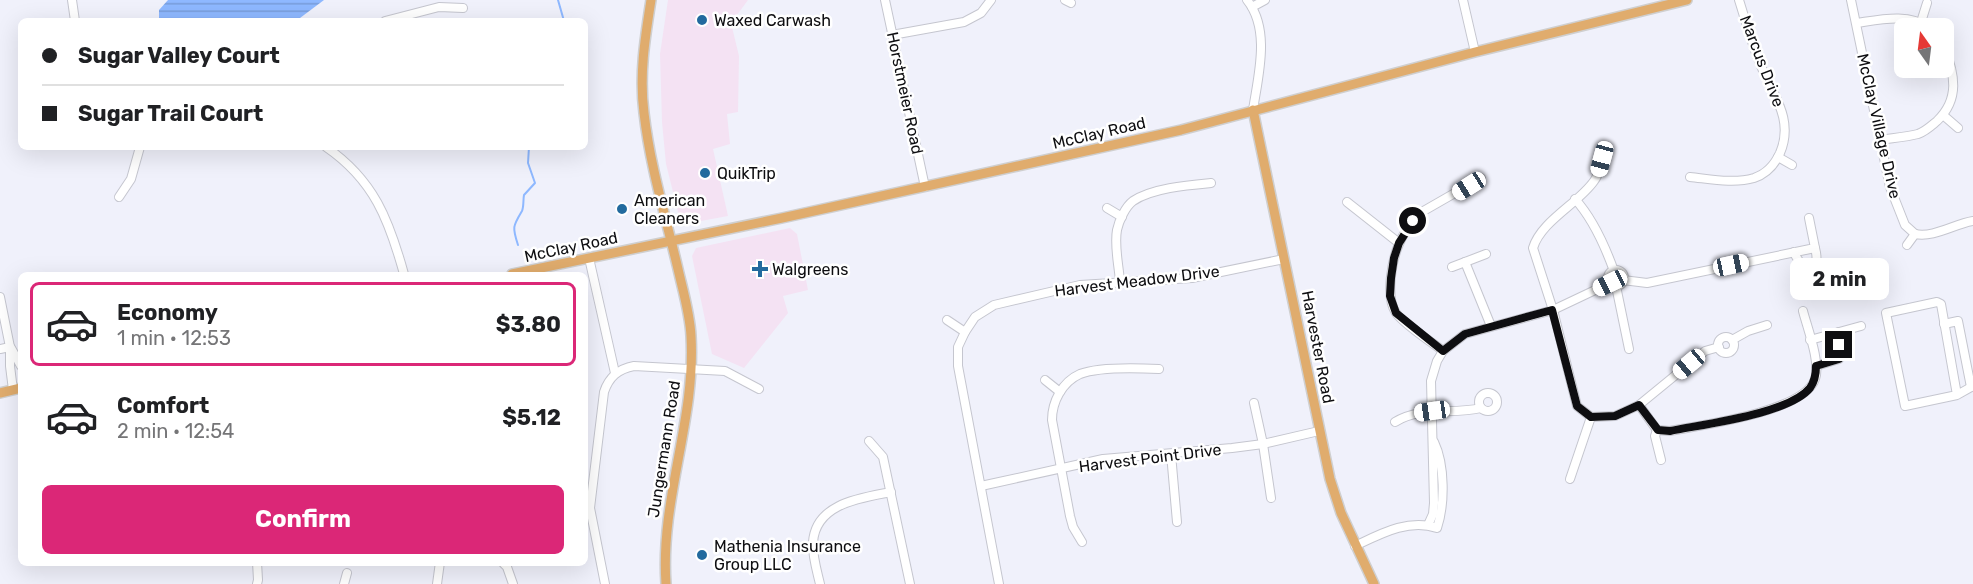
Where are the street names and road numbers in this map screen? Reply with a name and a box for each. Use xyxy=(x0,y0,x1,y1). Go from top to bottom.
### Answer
street label: Marcus Drive xyxy=(1736,13,1788,109)
street label: Horstmeier Road xyxy=(883,30,927,156)
street label: McClay Village Drive xyxy=(1853,52,1905,201)
street label: McClay Road xyxy=(1051,113,1147,153)
street label: McClay Road xyxy=(523,228,619,266)
street label: Harvest Meadow Drive xyxy=(1053,261,1221,301)
street label: Harvester Road xyxy=(1298,289,1338,405)
street label: Jungermann Road xyxy=(644,379,684,519)
street label: Harvest Point Drive xyxy=(1078,440,1222,476)

